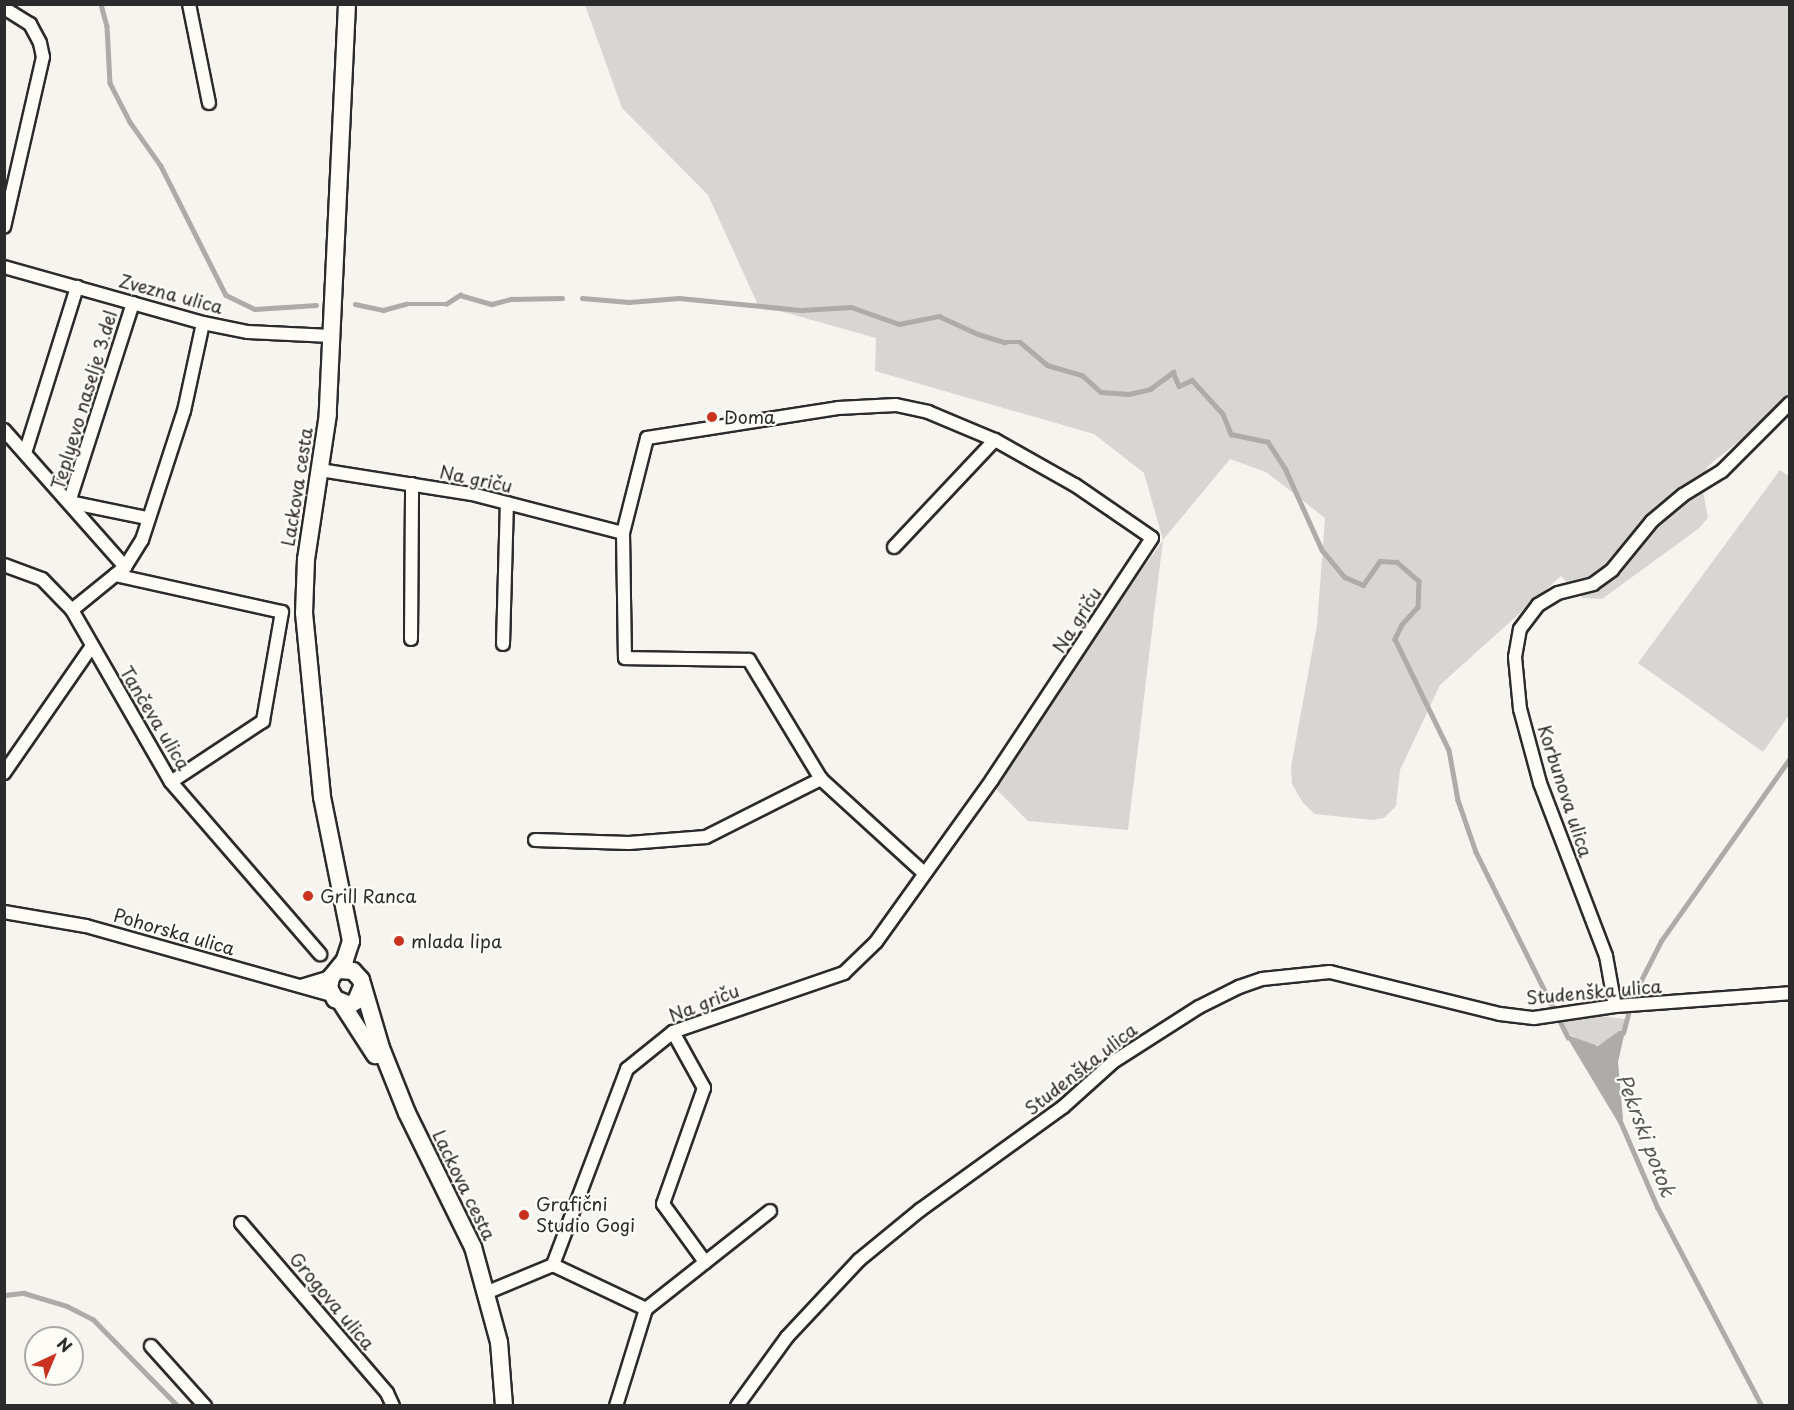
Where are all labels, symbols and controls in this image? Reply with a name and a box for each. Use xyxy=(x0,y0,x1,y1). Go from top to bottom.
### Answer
street label: Zvezna ulica xyxy=(117,270,225,318)
street label: Teplyevo naselje 3.del xyxy=(46,307,122,493)
place label: Doma xyxy=(724,406,775,428)
marker: Doma xyxy=(705,410,719,424)
street label: Lackova cesta xyxy=(277,426,317,548)
street label: Na griču xyxy=(438,461,514,497)
street label: Na griču xyxy=(1048,583,1106,657)
street label: Tančeva ulica xyxy=(116,662,194,774)
street label: Korbunova ulica xyxy=(1533,722,1597,860)
place label: Grill Ranca xyxy=(320,885,418,907)
marker: Grill Ranca xyxy=(301,889,315,903)
street label: Pohorska ulica xyxy=(110,904,238,960)
place label: mlada lipa xyxy=(411,930,502,952)
marker: mlada lipa xyxy=(392,934,406,948)
street label: Studenška ulica xyxy=(1525,975,1663,1009)
street label: Na griču xyxy=(666,980,742,1026)
street label: Studenška ulica xyxy=(1020,1018,1142,1120)
water label: Pekrski potok xyxy=(1611,1069,1681,1201)
street label: Lackova cesta xyxy=(428,1127,500,1243)
place label: Grafični Studio Gogi xyxy=(536,1194,635,1236)
marker: Grafični Studio Gogi xyxy=(517,1208,531,1222)
street label: Grogova ulica xyxy=(285,1248,379,1354)
north arrow xyxy=(24,1326,84,1386)
text: N xyxy=(52,1331,78,1358)

